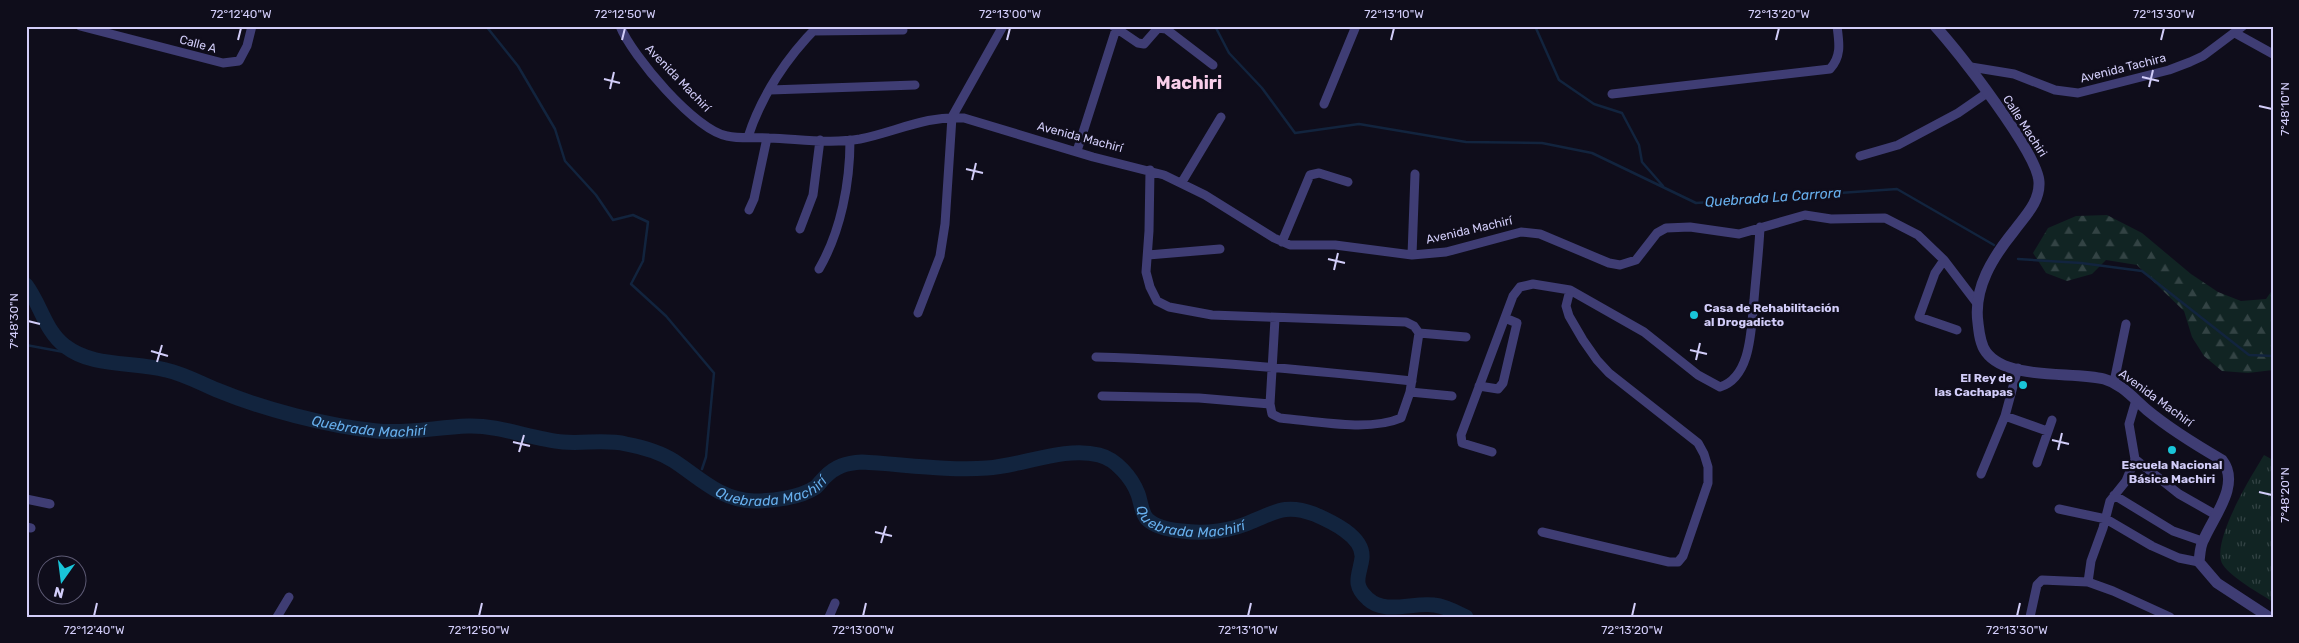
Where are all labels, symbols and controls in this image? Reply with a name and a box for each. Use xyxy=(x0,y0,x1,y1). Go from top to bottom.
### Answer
text: 72°12'40"W xyxy=(210,7,272,21)
text: 72°12'50"W xyxy=(594,7,656,21)
text: 72°13'00"W xyxy=(979,7,1041,21)
text: 72°13'10"W xyxy=(1364,7,1424,21)
text: 72°13'20"W xyxy=(1748,7,1810,21)
text: 72°13'30"W xyxy=(2133,7,2195,21)
street label: Calle A xyxy=(178,32,218,56)
street label: Avenida Machirí xyxy=(642,41,714,115)
street label: Avenida Tachira xyxy=(2079,51,2167,85)
district label: Machiri xyxy=(1156,72,1222,94)
text: 7°48'10"N xyxy=(2278,82,2292,136)
street label: Calle Machiri xyxy=(2000,93,2050,159)
street label: Avenida Machirí xyxy=(1036,119,1125,155)
water label: Quebrada La Carrora xyxy=(1704,184,1842,211)
street label: Avenida Machirí xyxy=(1424,213,1515,247)
text: 7°48'30"N xyxy=(7,293,21,349)
place label: Casa de Rehabilitación al Drogadicto xyxy=(1704,301,1840,329)
marker: Casa de Rehabilitación al Drogadicto xyxy=(1688,309,1700,321)
street label: Avenida Machirí xyxy=(2116,366,2197,430)
place label: El Rey de las Cachapas xyxy=(1935,371,2013,399)
marker: El Rey de las Cachapas xyxy=(2017,379,2029,391)
water label: Quebrada Machirí xyxy=(310,412,430,441)
marker: Escuela Nacional Básica Machiri xyxy=(2166,444,2178,456)
place label: Escuela Nacional Básica Machiri xyxy=(2121,458,2223,486)
text: 7°48'20"N xyxy=(2278,467,2292,523)
water label: Quebrada Machirí xyxy=(712,471,832,510)
water label: Quebrada Machirí xyxy=(1132,503,1250,541)
north arrow xyxy=(38,556,88,606)
text: N xyxy=(52,583,66,602)
text: 72°12'40"W xyxy=(63,623,125,637)
text: 72°12'50"W xyxy=(448,623,510,637)
text: 72°13'00"W xyxy=(832,623,894,637)
text: 72°13'10"W xyxy=(1218,623,1278,637)
text: 72°13'20"W xyxy=(1601,623,1663,637)
text: 72°13'30"W xyxy=(1986,623,2048,637)

